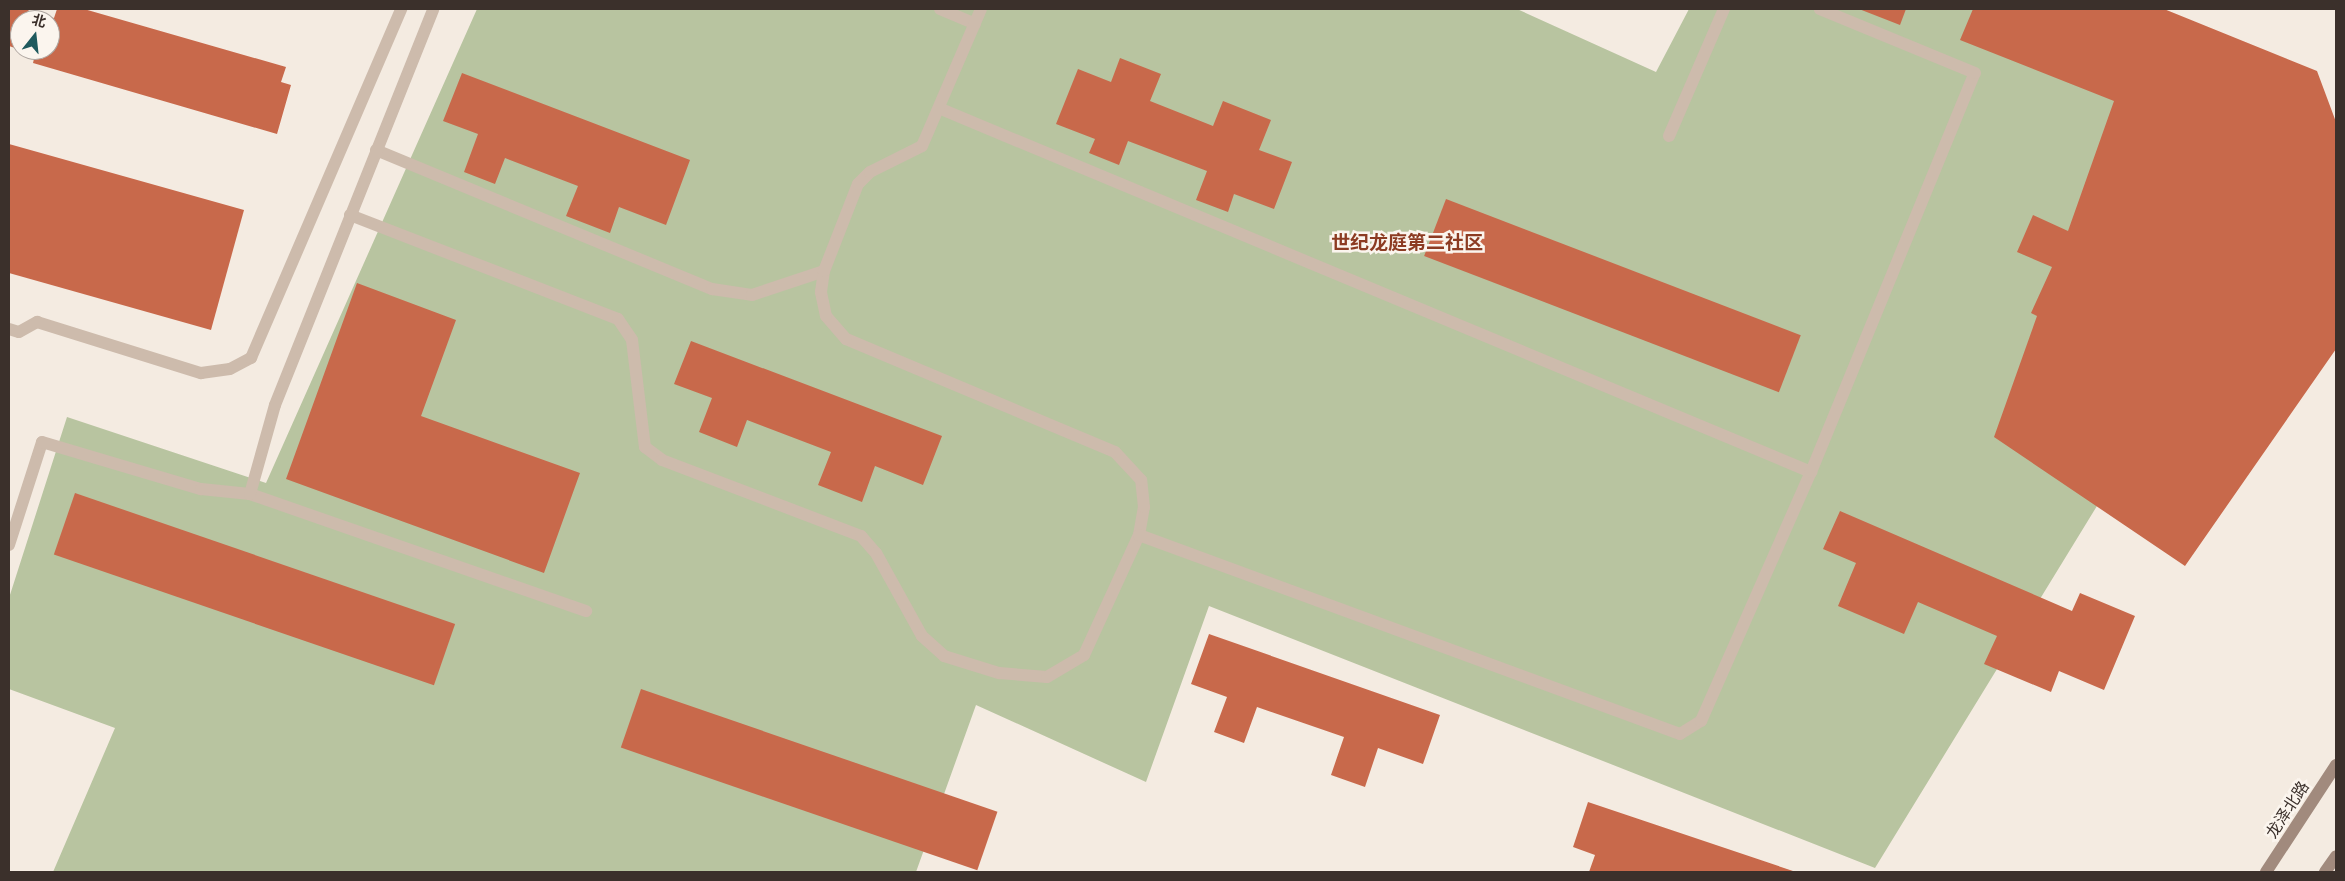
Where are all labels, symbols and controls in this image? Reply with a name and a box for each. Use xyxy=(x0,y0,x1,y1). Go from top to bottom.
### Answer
north arrow xyxy=(10,10,60,60)
text: 北 xyxy=(30,10,48,32)
district label: 世纪龙庭第二社区 xyxy=(1331,233,1483,255)
street label: 龙泽北路 xyxy=(2263,778,2313,842)

